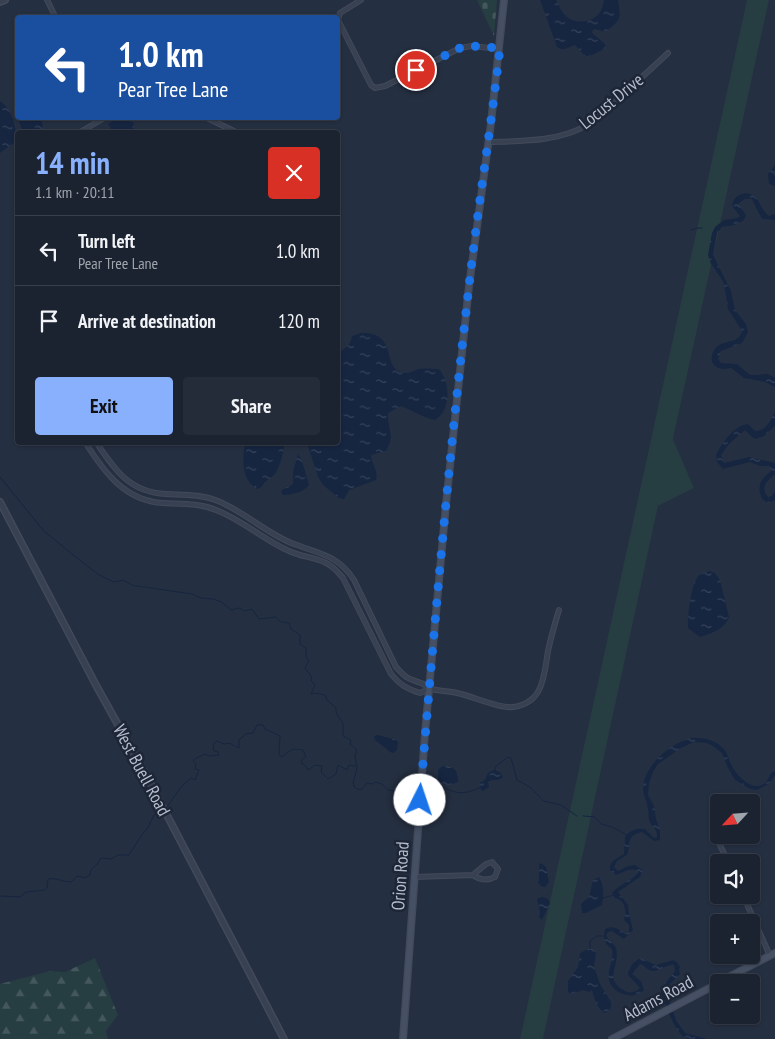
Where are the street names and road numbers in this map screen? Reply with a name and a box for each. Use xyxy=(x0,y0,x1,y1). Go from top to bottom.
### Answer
street label: Locust Drive xyxy=(574,68,648,134)
street label: West Buell Road xyxy=(108,720,176,820)
street label: Orion Road xyxy=(386,841,414,911)
street label: Adams Road xyxy=(619,970,697,1026)

